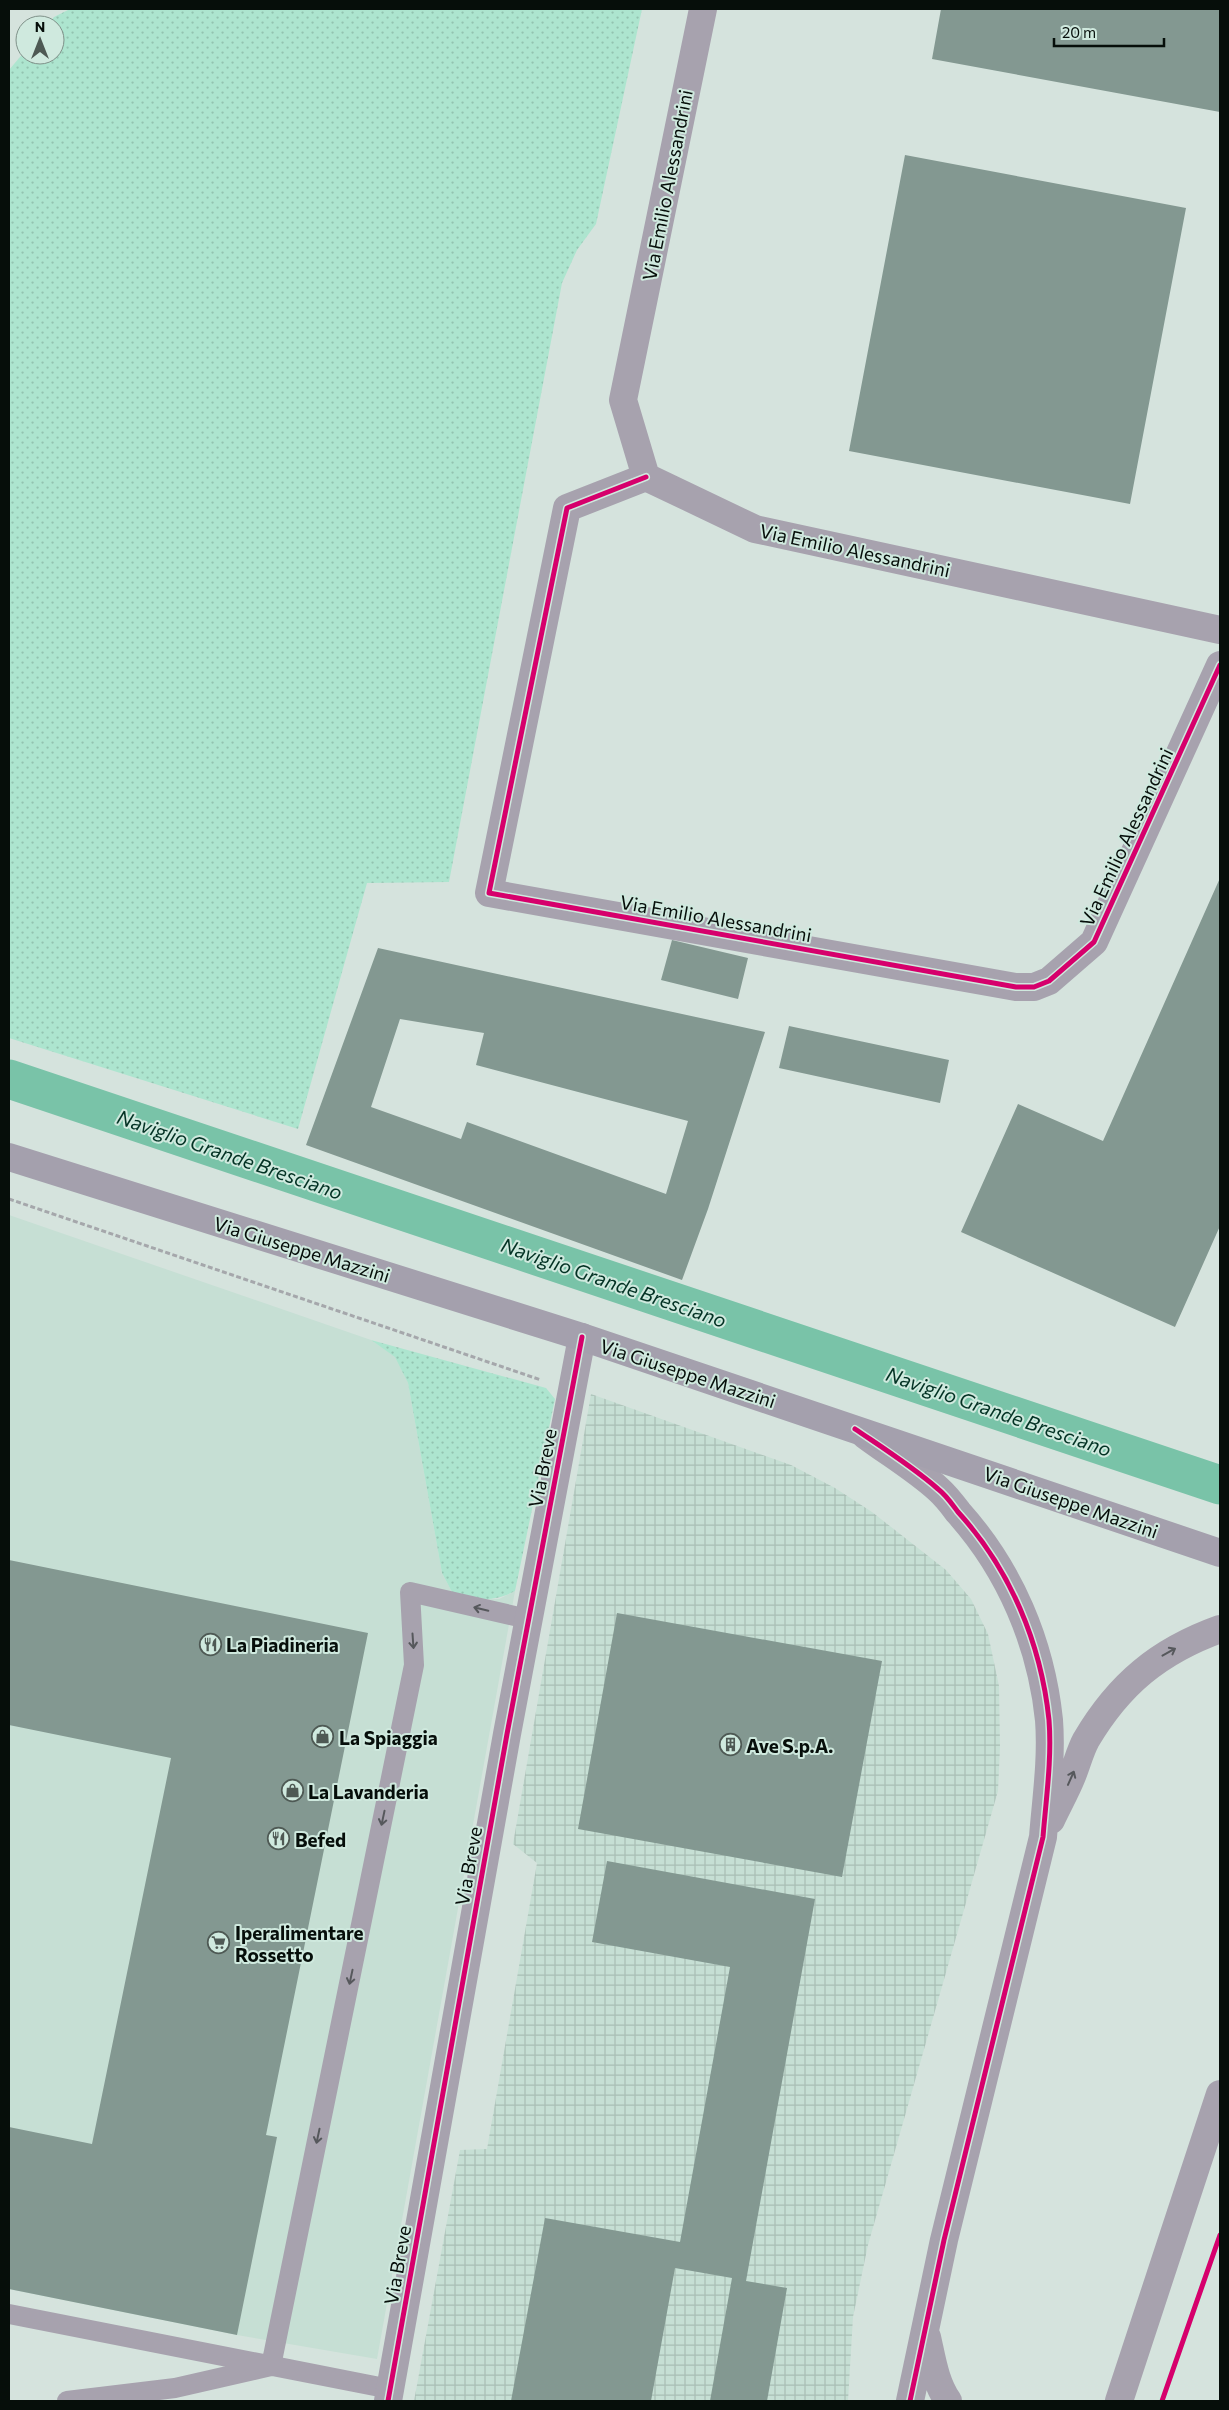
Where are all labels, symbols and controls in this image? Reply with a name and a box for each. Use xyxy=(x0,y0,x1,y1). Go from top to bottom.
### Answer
north arrow xyxy=(15,15,65,65)
scale bar xyxy=(1054,15,1164,47)
text: N xyxy=(35,18,45,35)
text: 20 m xyxy=(1062,23,1096,41)
street label: Via Emilio Alessandrini xyxy=(637,87,697,283)
street label: Via Emilio Alessandrini xyxy=(758,519,952,581)
street label: Via Emilio Alessandrini xyxy=(1075,744,1177,930)
street label: Via Emilio Alessandrini xyxy=(618,890,814,946)
water label: Naviglio Grande Bresciano xyxy=(114,1104,346,1204)
street label: Via Giuseppe Mazzini xyxy=(211,1211,393,1287)
water label: Naviglio Grande Bresciano xyxy=(498,1232,730,1332)
street label: Via Giuseppe Mazzini xyxy=(597,1334,779,1412)
water label: Naviglio Grande Bresciano xyxy=(883,1361,1115,1461)
street label: Via Breve xyxy=(523,1426,561,1510)
street label: Via Giuseppe Mazzini xyxy=(981,1461,1161,1543)
one-way arrow xyxy=(473,1604,489,1613)
restaurant icon: La Piadineria xyxy=(198,1632,222,1656)
place label: La Piadineria xyxy=(226,1633,339,1656)
one-way arrow xyxy=(408,1633,418,1649)
one-way arrow xyxy=(1161,1647,1176,1657)
shop icon: La Spiaggia xyxy=(311,1725,335,1749)
place label: La Spiaggia xyxy=(339,1726,438,1749)
building icon: Ave S.p.A. xyxy=(718,1733,742,1757)
place label: Ave S.p.A. xyxy=(746,1734,833,1757)
one-way arrow xyxy=(1067,1771,1077,1786)
shop icon: La Lavanderia xyxy=(280,1779,304,1803)
place label: La Lavanderia xyxy=(308,1780,429,1803)
one-way arrow xyxy=(378,1809,387,1825)
street label: Via Breve xyxy=(450,1824,486,1908)
restaurant icon: Befed xyxy=(267,1827,291,1851)
place label: Befed xyxy=(295,1828,346,1851)
place label: Iperalimentare Rossetto xyxy=(235,1921,364,1966)
supermarket icon: Iperalimentare Rossetto xyxy=(207,1931,231,1955)
one-way arrow xyxy=(345,1969,355,1985)
one-way arrow xyxy=(313,2128,322,2144)
street label: Via Breve xyxy=(379,2223,415,2307)

